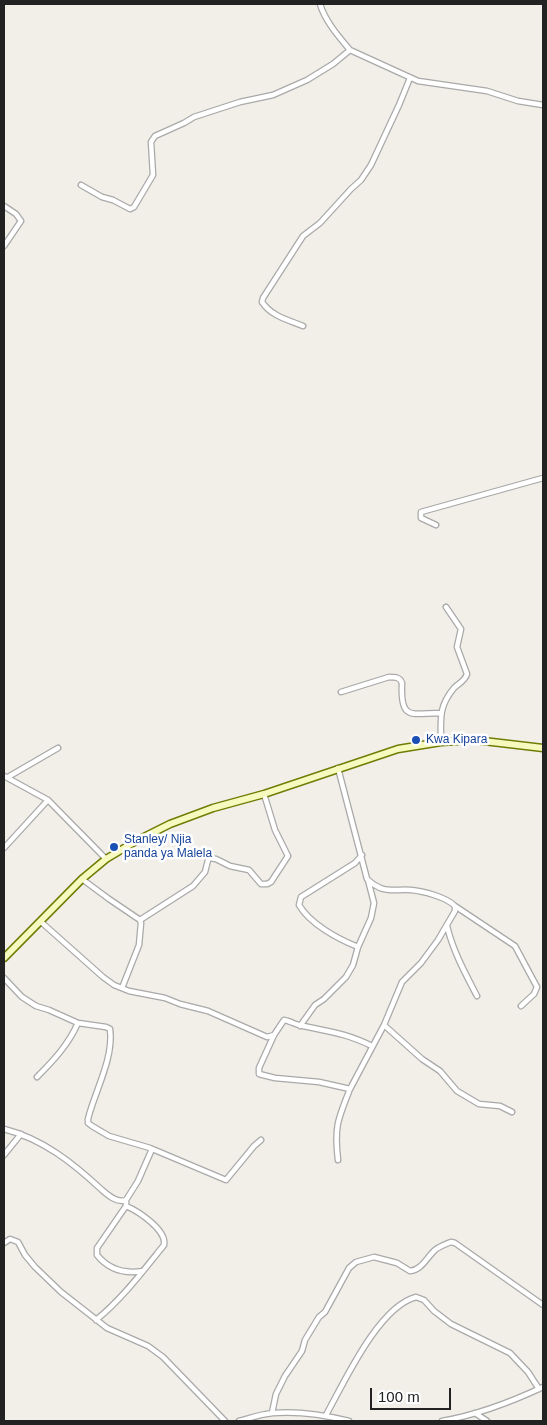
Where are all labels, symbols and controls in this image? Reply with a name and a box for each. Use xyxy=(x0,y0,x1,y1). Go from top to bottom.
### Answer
place label: Kwa Kipara xyxy=(426,733,487,747)
marker: Kwa Kipara xyxy=(410,734,422,746)
place label: Stanley/ Njia panda ya Malela xyxy=(124,833,212,861)
marker: Stanley/ Njia panda ya Malela xyxy=(108,841,120,853)
scale bar xyxy=(372,1378,453,1410)
text: 100 m xyxy=(378,1388,420,1405)

